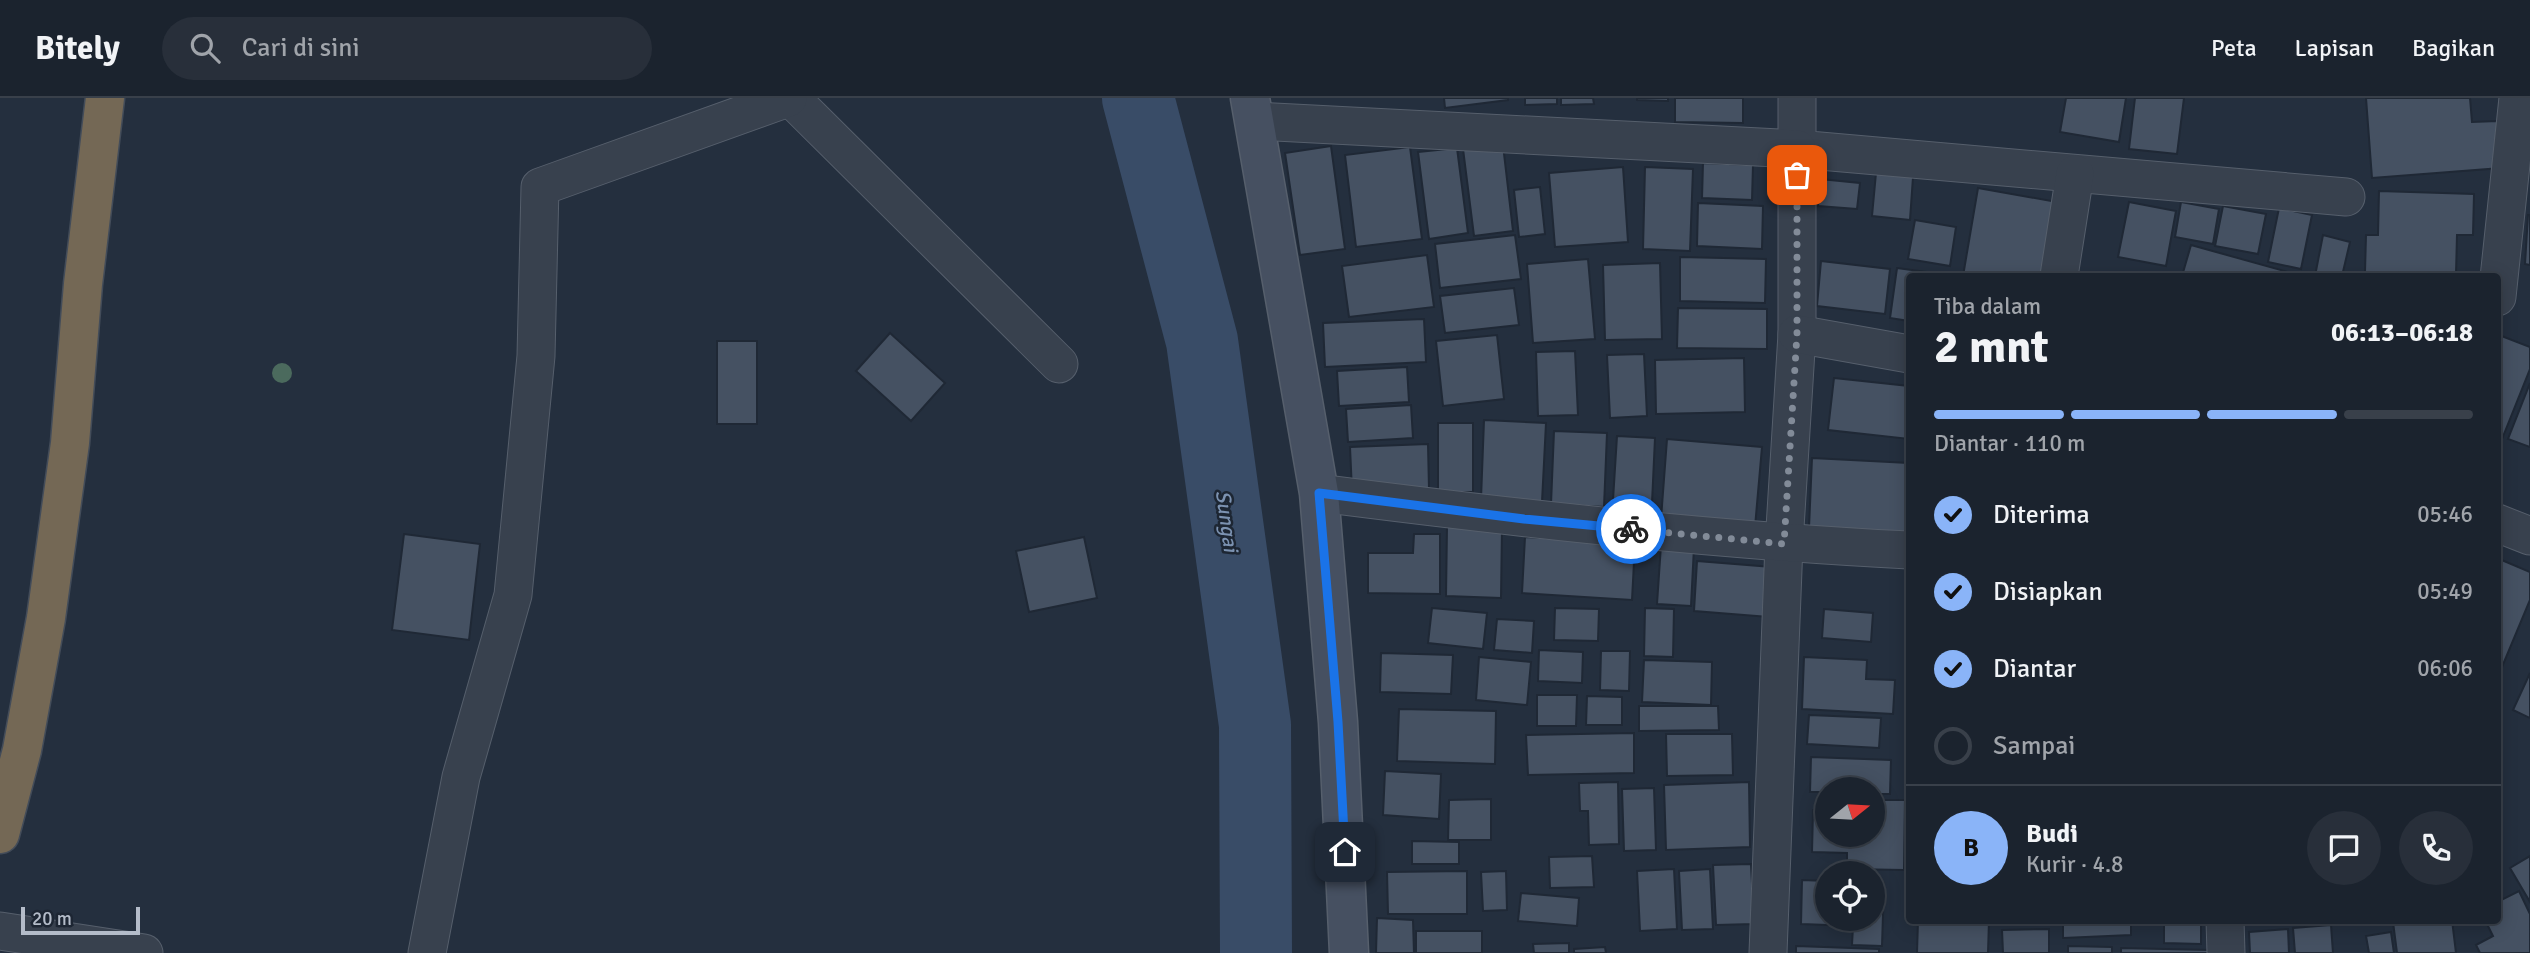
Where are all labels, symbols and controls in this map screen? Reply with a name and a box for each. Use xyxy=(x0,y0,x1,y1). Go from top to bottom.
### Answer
search box xyxy=(162,17,652,80)
text: Bitely xyxy=(35,28,120,69)
icon: search xyxy=(186,29,224,67)
text: Cari di sini xyxy=(242,32,359,64)
text: Peta xyxy=(2211,33,2257,63)
text: Lapisan xyxy=(2295,33,2374,63)
text: Bagikan xyxy=(2412,33,2495,63)
pin xyxy=(1767,145,1827,205)
icon: bag xyxy=(1778,156,1816,194)
text: Tiba dalam xyxy=(1934,292,2041,321)
text: 06:13–06:18 xyxy=(2331,317,2473,349)
text: 2 mnt xyxy=(1934,319,2049,375)
text: Diantar · 110 m xyxy=(1934,429,2085,458)
water label: Sungai xyxy=(1210,488,1245,556)
courier xyxy=(1596,494,1666,564)
icon: check xyxy=(1934,496,1972,534)
text: Diterima xyxy=(1993,499,2090,531)
text: 05:46 xyxy=(2417,500,2473,529)
icon: bike xyxy=(1612,510,1650,548)
icon: check xyxy=(1934,573,1972,611)
text: Disiapkan xyxy=(1993,576,2103,608)
text: 05:49 xyxy=(2417,577,2473,606)
icon: check xyxy=(1934,650,1972,688)
text: Diantar xyxy=(1993,653,2076,685)
text: 06:06 xyxy=(2417,654,2473,683)
text: Sampai xyxy=(1993,730,2075,762)
north arrow xyxy=(1815,777,1885,847)
map controls xyxy=(1815,777,1885,931)
button: chat xyxy=(2307,811,2381,885)
button: phone xyxy=(2399,811,2473,885)
text: Budi xyxy=(2026,818,2078,850)
pin xyxy=(1315,822,1375,882)
text: B xyxy=(1963,832,1979,864)
icon: home xyxy=(1326,833,1364,871)
text: Kurir · 4.8 xyxy=(2026,850,2123,879)
button: locate xyxy=(1815,861,1885,931)
scale bar xyxy=(21,904,140,936)
text: 20 m xyxy=(32,907,72,931)

